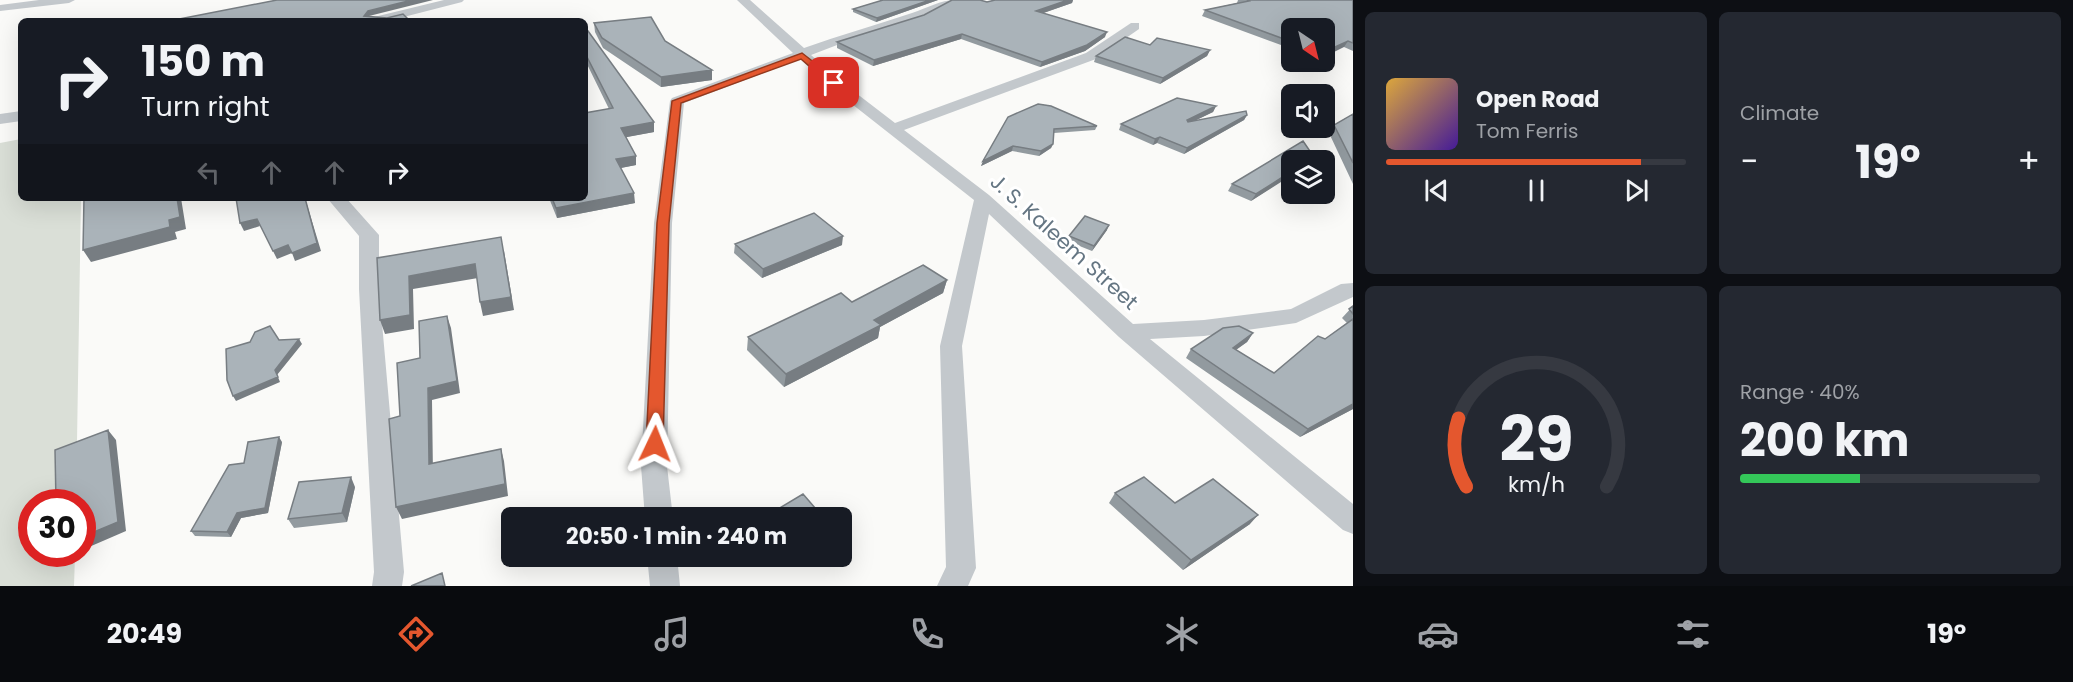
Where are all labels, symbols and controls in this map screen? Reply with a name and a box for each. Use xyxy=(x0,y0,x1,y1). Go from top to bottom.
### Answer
north arrow xyxy=(1281,18,1335,72)
map controls xyxy=(1281,18,1335,204)
text: 150 m xyxy=(141,32,265,91)
icon: right xyxy=(42,42,120,120)
pin xyxy=(808,57,859,108)
icon: arrive xyxy=(817,66,850,99)
button: sound xyxy=(1281,84,1335,138)
text: Open Road xyxy=(1476,84,1600,115)
text: Turn right xyxy=(141,88,270,125)
text: Climate xyxy=(1740,99,1819,127)
text: Tom Ferris xyxy=(1476,117,1578,145)
text: 19° xyxy=(1855,131,1921,194)
text: − xyxy=(1740,138,1758,185)
text: + xyxy=(2017,138,2040,185)
button: layers xyxy=(1281,150,1335,204)
icon: left xyxy=(192,156,225,189)
icon: ahead xyxy=(255,156,288,189)
icon: ahead xyxy=(318,156,351,189)
icon: right xyxy=(381,156,414,189)
street label: J. S. Kaleem Street xyxy=(984,167,1145,316)
icon: previous xyxy=(1420,174,1453,207)
icon: pause xyxy=(1520,174,1553,207)
icon: next xyxy=(1620,174,1653,207)
text: Range · 40% xyxy=(1740,378,1860,406)
text: 29 xyxy=(1499,395,1573,483)
text: 200 km xyxy=(1740,409,1909,472)
position arrow xyxy=(623,412,687,476)
text: km/h xyxy=(1507,469,1565,500)
speed limit sign: 30 xyxy=(18,489,96,567)
text: 20:50 · 1 min · 240 m xyxy=(566,521,787,552)
icon: directions xyxy=(395,613,437,655)
icon: music xyxy=(651,613,693,655)
icon: phone xyxy=(906,613,948,655)
icon: climate xyxy=(1161,613,1203,655)
icon: car xyxy=(1417,613,1459,655)
icon: filters xyxy=(1672,613,1714,655)
text: 20:49 xyxy=(107,615,182,652)
text: 19° xyxy=(1927,615,1966,652)

